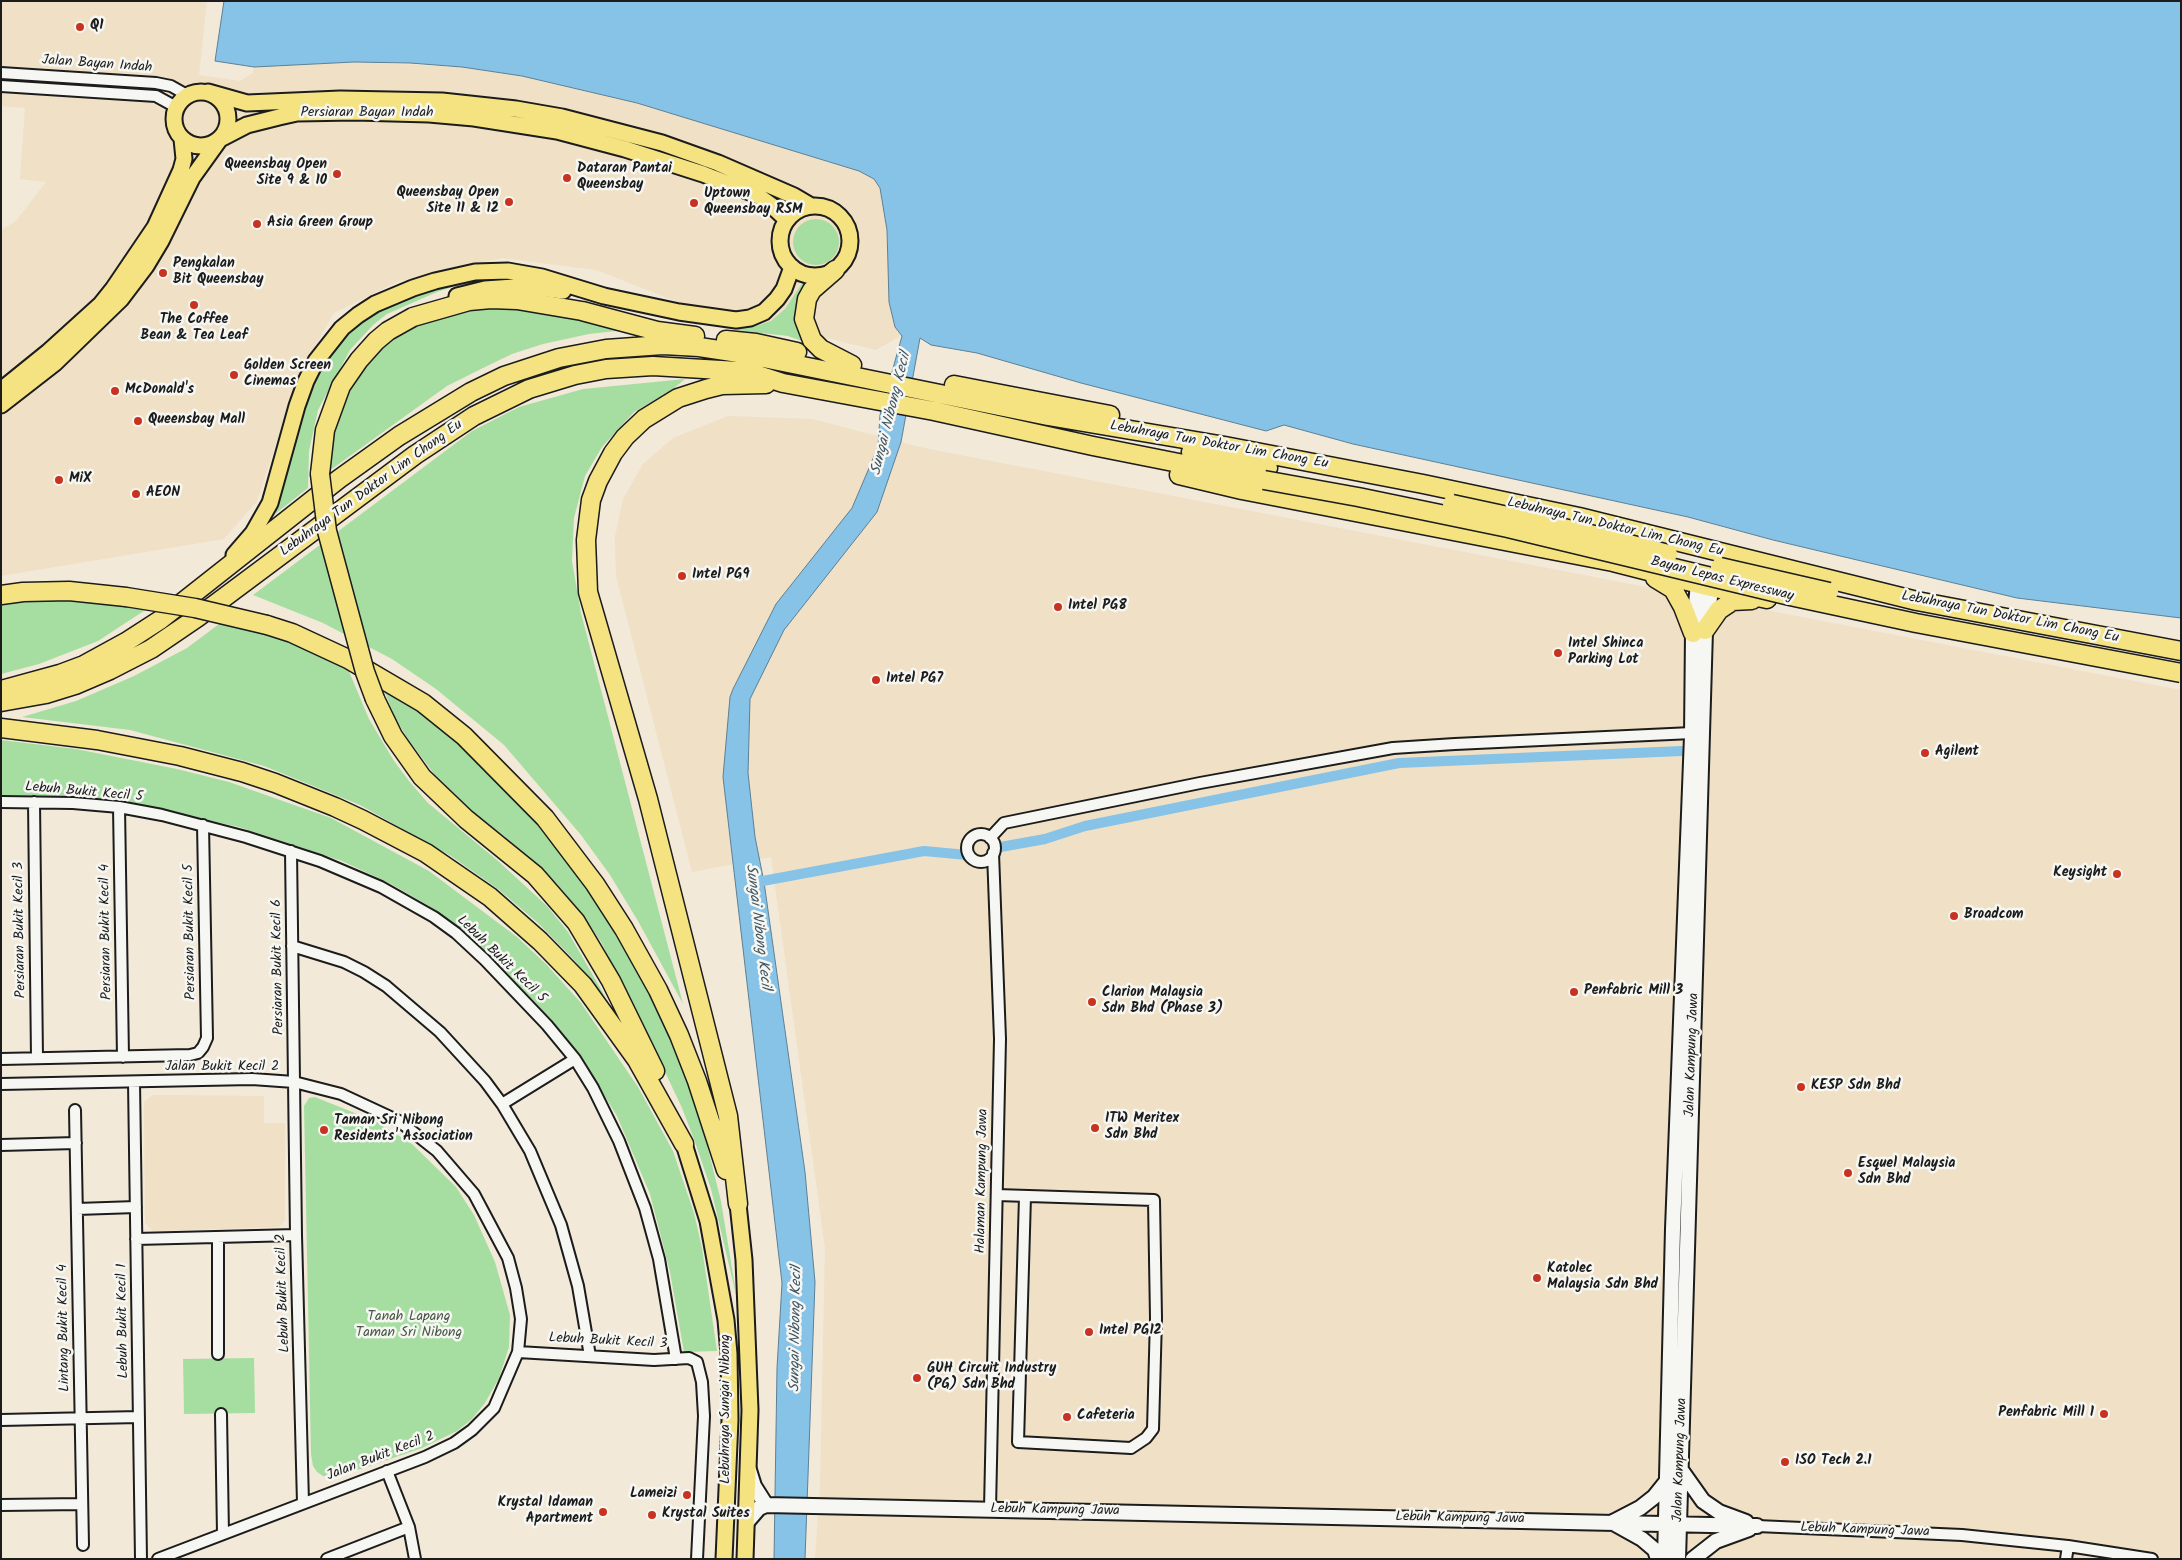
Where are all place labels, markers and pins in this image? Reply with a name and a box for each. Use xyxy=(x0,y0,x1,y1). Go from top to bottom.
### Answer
place label: Q1 xyxy=(90,19,103,35)
marker: Q1 xyxy=(74,21,86,33)
place label: Queensbay Open Site 9 & 10 xyxy=(224,158,327,190)
place label: Dataran Pantai Queensbay xyxy=(577,162,672,194)
marker: Queensbay Open Site 9 & 10 xyxy=(331,168,343,180)
marker: Dataran Pantai Queensbay xyxy=(561,172,573,184)
place label: Queensbay Open Site 11 & 12 xyxy=(396,186,499,218)
place label: Uptown Queensbay RSM xyxy=(704,187,802,220)
marker: Queensbay Open Site 11 & 12 xyxy=(503,196,515,208)
marker: Uptown Queensbay RSM xyxy=(688,197,700,209)
place label: Asia Green Group xyxy=(267,216,373,232)
marker: Asia Green Group xyxy=(251,218,263,230)
place label: Pengkalan Bit Queensbay xyxy=(173,257,263,290)
marker: Pengkalan Bit Queensbay xyxy=(157,267,169,279)
marker: The Coffee Bean & Tea Leaf xyxy=(188,299,200,311)
place label: The Coffee Bean & Tea Leaf xyxy=(141,313,247,346)
place label: Golden Screen Cinemas xyxy=(244,359,331,392)
marker: Golden Screen Cinemas xyxy=(228,369,240,381)
place label: McDonald's xyxy=(125,383,194,399)
marker: McDonald's xyxy=(109,385,121,397)
place label: Queensbay Mall xyxy=(148,413,245,429)
marker: Queensbay Mall xyxy=(132,415,144,427)
place label: MiX xyxy=(69,472,91,488)
marker: MiX xyxy=(53,474,65,486)
place label: AEON xyxy=(146,486,180,502)
marker: AEON xyxy=(130,488,142,500)
place label: Intel PG9 xyxy=(692,568,749,584)
marker: Intel PG9 xyxy=(676,570,688,582)
place label: Intel PG8 xyxy=(1068,599,1127,615)
marker: Intel PG8 xyxy=(1052,601,1064,613)
place label: Intel Shinca Parking Lot xyxy=(1568,637,1643,670)
marker: Intel Shinca Parking Lot xyxy=(1552,647,1564,659)
place label: Intel PG7 xyxy=(886,672,943,688)
marker: Intel PG7 xyxy=(870,674,882,686)
place label: Agilent xyxy=(1935,745,1979,761)
marker: Agilent xyxy=(1919,747,1931,759)
place label: Keysight xyxy=(2053,866,2107,882)
marker: Keysight xyxy=(2111,868,2123,880)
place label: Broadcom xyxy=(1964,908,2024,924)
marker: Broadcom xyxy=(1948,910,1960,922)
place label: Penfabric Mill 3 xyxy=(1584,984,1683,1000)
place label: Clarion Malaysia Sdn Bhd (Phase 3) xyxy=(1102,986,1223,1019)
marker: Penfabric Mill 3 xyxy=(1568,986,1580,998)
marker: Clarion Malaysia Sdn Bhd (Phase 3) xyxy=(1086,996,1098,1008)
place label: KESP Sdn Bhd xyxy=(1811,1079,1901,1095)
marker: KESP Sdn Bhd xyxy=(1795,1081,1807,1093)
place label: ITW Meritex Sdn Bhd xyxy=(1105,1112,1179,1144)
place label: Taman Sri Nibong Residents' Association xyxy=(334,1114,473,1146)
marker: ITW Meritex Sdn Bhd xyxy=(1089,1122,1101,1134)
marker: Taman Sri Nibong Residents' Association xyxy=(318,1124,330,1136)
place label: Esquel Malaysia Sdn Bhd xyxy=(1858,1157,1955,1190)
marker: Esquel Malaysia Sdn Bhd xyxy=(1842,1167,1854,1179)
place label: Katolec Malaysia Sdn Bhd xyxy=(1547,1262,1658,1294)
marker: Katolec Malaysia Sdn Bhd xyxy=(1531,1272,1543,1284)
place label: Intel PG12 xyxy=(1099,1324,1162,1340)
marker: Intel PG12 xyxy=(1083,1326,1095,1338)
place label: GUH Circuit Industry (PG) Sdn Bhd xyxy=(927,1362,1056,1394)
marker: GUH Circuit Industry (PG) Sdn Bhd xyxy=(911,1372,923,1384)
place label: Penfabric Mill 1 xyxy=(1998,1406,2094,1422)
marker: Penfabric Mill 1 xyxy=(2098,1408,2110,1420)
place label: Cafeteria xyxy=(1077,1409,1135,1425)
marker: Cafeteria xyxy=(1061,1411,1073,1423)
place label: ISO Tech 2.1 xyxy=(1795,1454,1871,1470)
marker: ISO Tech 2.1 xyxy=(1779,1456,1791,1468)
place label: Lameizi xyxy=(630,1487,677,1503)
marker: Lameizi xyxy=(681,1489,693,1501)
place label: Krystal Idaman Apartment xyxy=(498,1496,593,1528)
marker: Krystal Idaman Apartment xyxy=(597,1506,609,1518)
place label: Krystal Suites xyxy=(662,1507,750,1523)
marker: Krystal Suites xyxy=(646,1509,658,1521)

